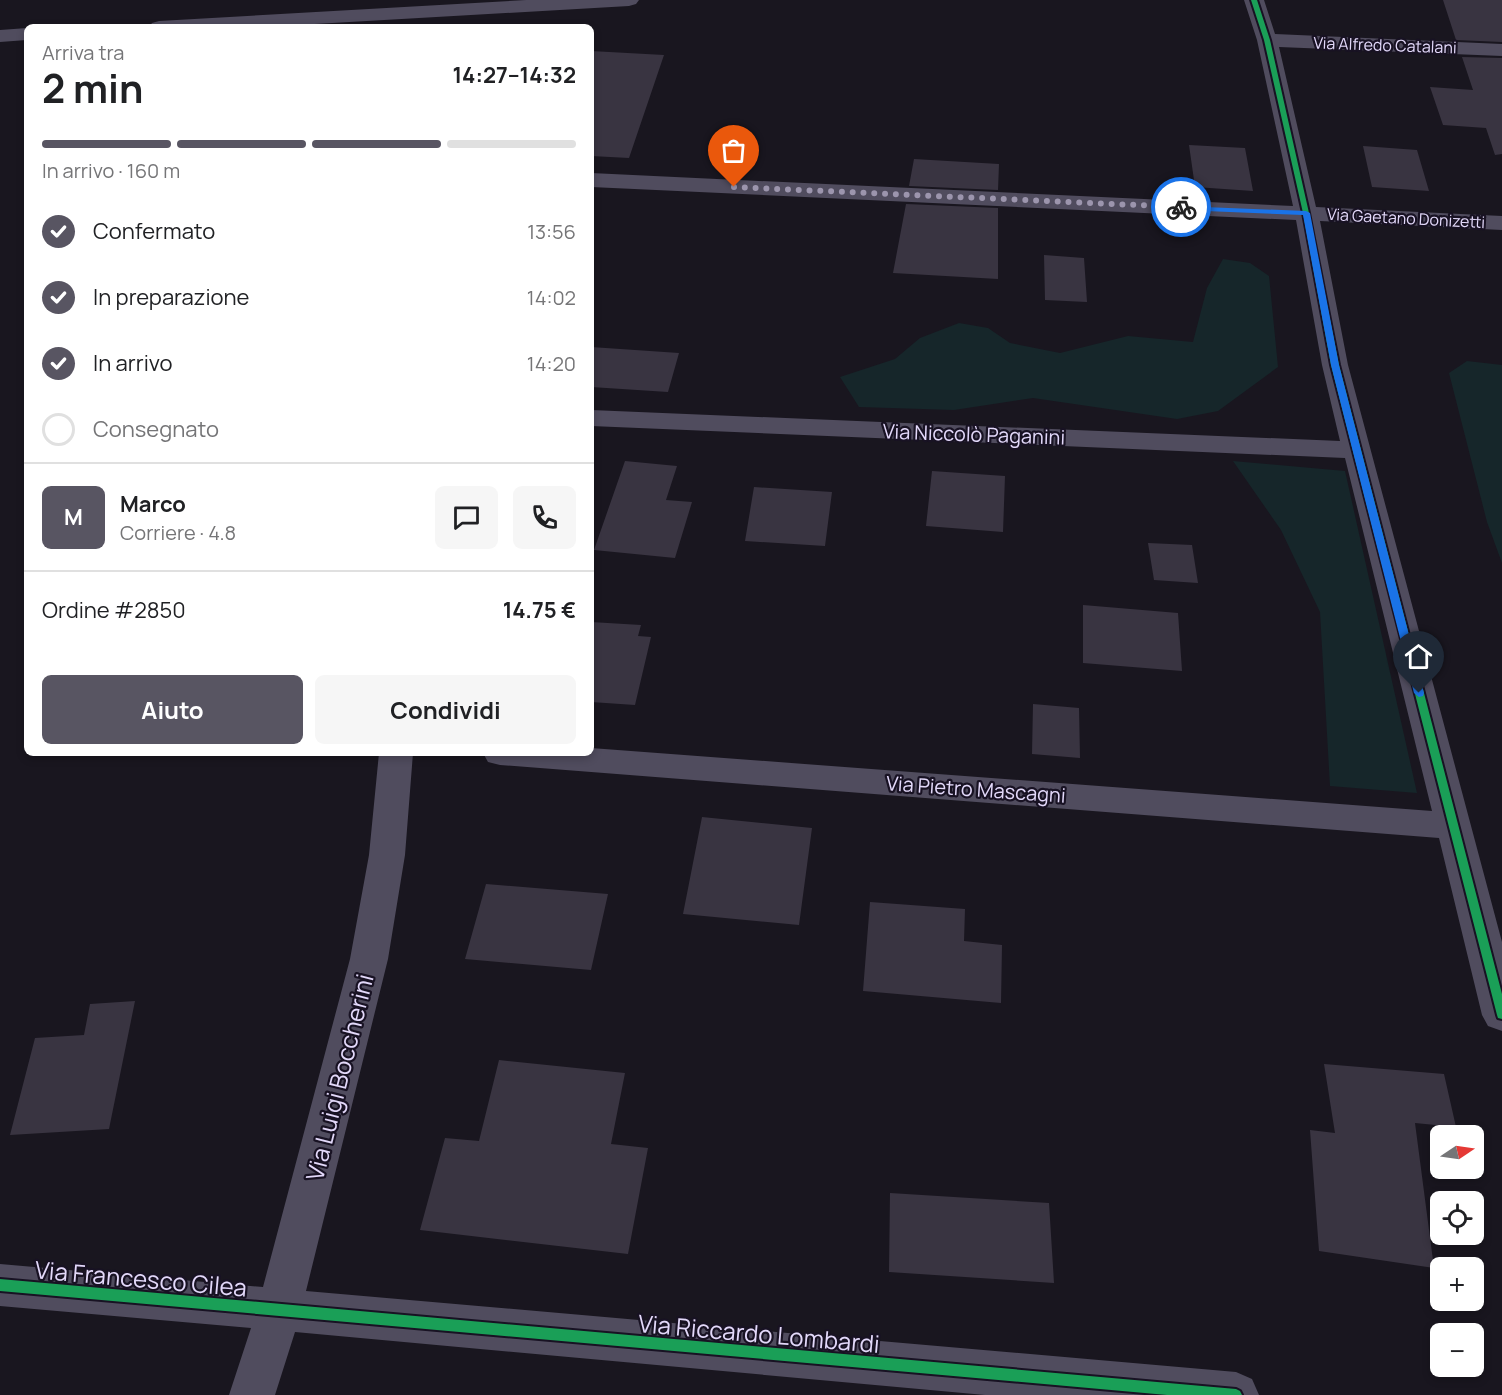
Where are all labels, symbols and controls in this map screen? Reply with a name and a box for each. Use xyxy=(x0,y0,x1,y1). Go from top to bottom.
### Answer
street label: Via Alfredo Catalani xyxy=(1313,32,1457,58)
text: Arriva tra xyxy=(42,39,124,66)
text: 14:27–14:32 xyxy=(452,60,576,90)
text: 2 min xyxy=(42,61,143,115)
pin xyxy=(708,125,759,187)
icon: bag xyxy=(717,134,750,167)
text: In arrivo · 160 m xyxy=(42,157,180,184)
courier xyxy=(1151,177,1211,237)
icon: bike xyxy=(1165,191,1198,224)
street label: Via Gaetano Donizetti xyxy=(1326,203,1486,233)
icon: check xyxy=(42,215,75,248)
text: Confermato xyxy=(93,216,215,246)
text: 13:56 xyxy=(527,218,576,245)
icon: check xyxy=(42,281,75,314)
text: In preparazione xyxy=(93,282,249,312)
text: 14:02 xyxy=(527,284,576,311)
icon: check xyxy=(42,347,75,380)
text: In arrivo xyxy=(93,348,173,378)
text: 14:20 xyxy=(527,350,576,377)
text: Consegnato xyxy=(93,414,219,444)
street label: Via Niccolò Paganini xyxy=(882,417,1066,451)
button: chat xyxy=(435,486,498,549)
button: phone xyxy=(513,486,576,549)
text: Marco xyxy=(120,489,186,519)
text: M xyxy=(64,502,83,532)
text: Corriere · 4.8 xyxy=(120,519,236,546)
text: Ordine #2850 xyxy=(42,595,186,625)
text: 14.75 € xyxy=(503,595,576,625)
pin xyxy=(1393,631,1444,693)
icon: home xyxy=(1402,640,1435,673)
button: Aiuto xyxy=(42,675,303,744)
button: Condividi xyxy=(315,675,576,744)
street label: Via Pietro Mascagni xyxy=(885,769,1067,809)
street label: Via Luigi Boccherini xyxy=(297,970,381,1184)
north arrow xyxy=(1430,1125,1484,1179)
map controls xyxy=(1430,1125,1484,1377)
button: locate xyxy=(1430,1191,1484,1245)
street label: Via Francesco Cilea xyxy=(34,1252,248,1304)
button: + xyxy=(1430,1257,1484,1311)
street label: Via Riccardo Lombardi xyxy=(637,1306,881,1360)
button: − xyxy=(1430,1323,1484,1377)

